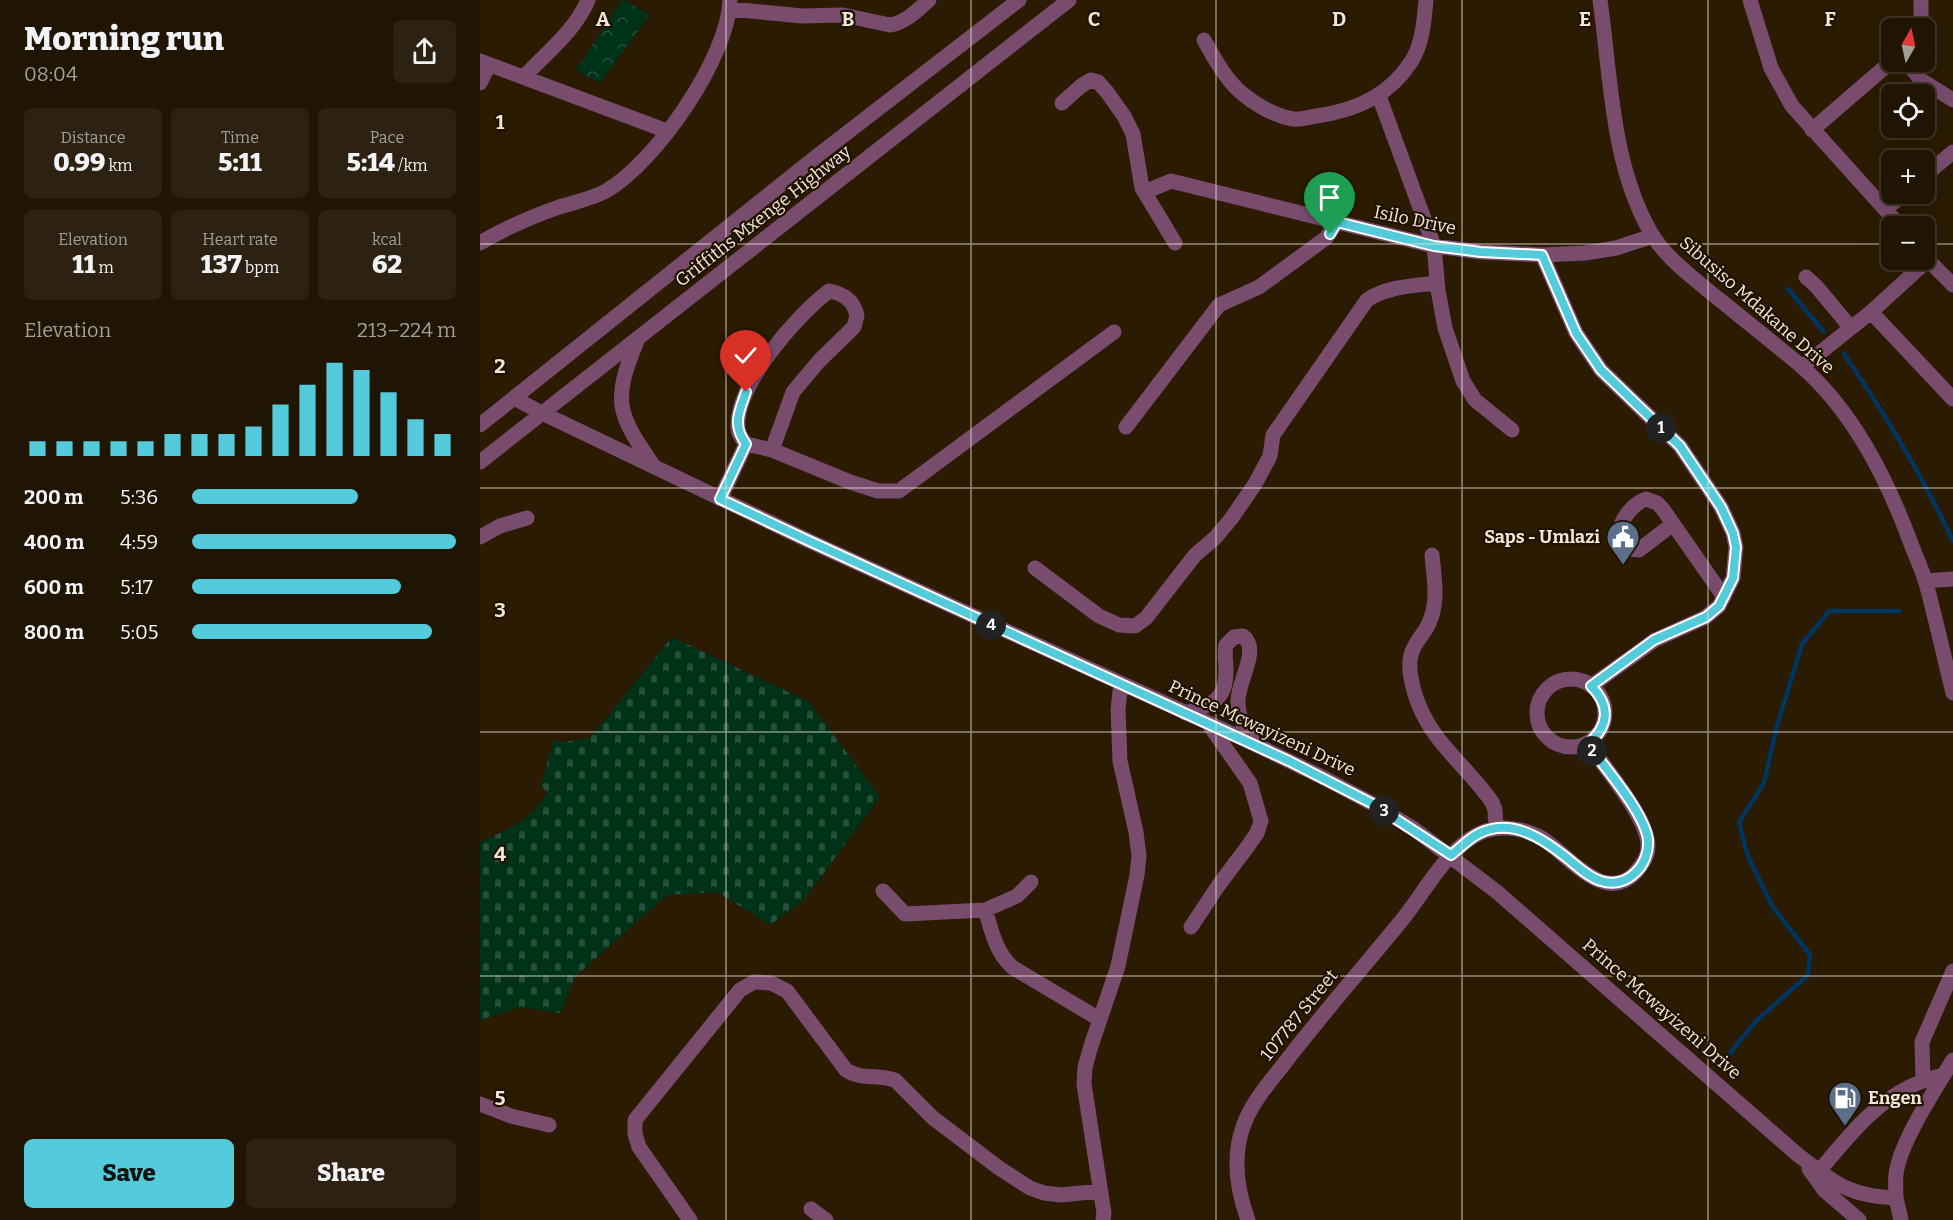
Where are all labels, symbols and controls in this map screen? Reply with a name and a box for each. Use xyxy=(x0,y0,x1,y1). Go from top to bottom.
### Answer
text: A xyxy=(596,7,611,31)
text: B xyxy=(842,7,855,31)
text: C xyxy=(1088,7,1100,31)
text: D xyxy=(1332,7,1346,31)
text: E xyxy=(1579,7,1591,31)
text: F xyxy=(1824,7,1836,31)
north arrow xyxy=(1881,18,1935,72)
map controls xyxy=(1881,18,1935,270)
text: Morning run xyxy=(24,19,224,59)
button: share xyxy=(393,20,456,83)
text: 08:04 xyxy=(24,62,78,86)
button: locate xyxy=(1881,84,1935,138)
text: 1 xyxy=(496,110,505,134)
text: Distance xyxy=(61,128,125,147)
text: Time xyxy=(221,128,259,147)
text: Pace xyxy=(370,128,404,147)
street label: Griffiths Mxenge Highway xyxy=(671,140,856,291)
text: 0.99 xyxy=(53,147,105,178)
text: 5:11 xyxy=(218,147,262,178)
text: 5:14 xyxy=(347,147,395,178)
button: + xyxy=(1881,150,1935,204)
text: km xyxy=(105,156,133,175)
text: /km xyxy=(395,156,427,175)
pin xyxy=(1304,172,1355,234)
icon: arrive xyxy=(1313,181,1346,214)
street label: Isilo Drive xyxy=(1372,201,1458,239)
button: − xyxy=(1881,216,1935,270)
text: Elevation xyxy=(58,230,128,249)
text: Heart rate xyxy=(202,230,278,249)
text: kcal xyxy=(372,230,402,249)
street label: Sibusiso Mdakane Drive xyxy=(1675,232,1839,378)
text: 11 xyxy=(72,249,95,280)
text: 137 xyxy=(201,249,242,280)
text: 62 xyxy=(372,249,402,280)
text: m xyxy=(95,258,114,277)
text: bpm xyxy=(242,258,279,277)
text: Elevation xyxy=(24,318,111,342)
text: 213–224 m xyxy=(357,318,456,342)
pin xyxy=(720,330,771,392)
icon: check xyxy=(729,339,762,372)
text: 2 xyxy=(494,354,506,378)
pin: 1 xyxy=(1646,413,1676,443)
text: 1 xyxy=(1658,418,1664,437)
text: 200 m xyxy=(24,485,83,509)
text: 5:36 xyxy=(120,485,158,509)
public building icon: Saps - Umlazi xyxy=(1605,519,1641,566)
place label: Saps - Umlazi xyxy=(1484,526,1600,548)
text: 400 m xyxy=(24,530,84,554)
text: 4:59 xyxy=(120,530,158,554)
text: 600 m xyxy=(24,575,84,599)
text: 5:17 xyxy=(120,575,153,599)
text: 3 xyxy=(494,598,506,622)
pin: 4 xyxy=(976,610,1006,640)
text: 4 xyxy=(986,615,996,634)
text: 800 m xyxy=(24,620,84,644)
text: 5:05 xyxy=(120,620,158,644)
street label: Prince Mcwayizeni Drive xyxy=(1165,675,1359,781)
pin: 2 xyxy=(1577,736,1607,766)
text: 2 xyxy=(1587,741,1597,760)
pin: 3 xyxy=(1369,796,1399,826)
text: 3 xyxy=(1379,801,1389,820)
text: 4 xyxy=(494,842,506,866)
street label: Prince Mcwayizeni Drive xyxy=(1578,934,1746,1084)
street label: 107787 Street xyxy=(1256,965,1343,1065)
fuel station icon: Engen xyxy=(1827,1080,1863,1127)
text: 5 xyxy=(495,1086,506,1110)
place label: Engen xyxy=(1868,1087,1922,1109)
button: Save xyxy=(24,1139,234,1208)
button: Share xyxy=(246,1139,456,1208)

